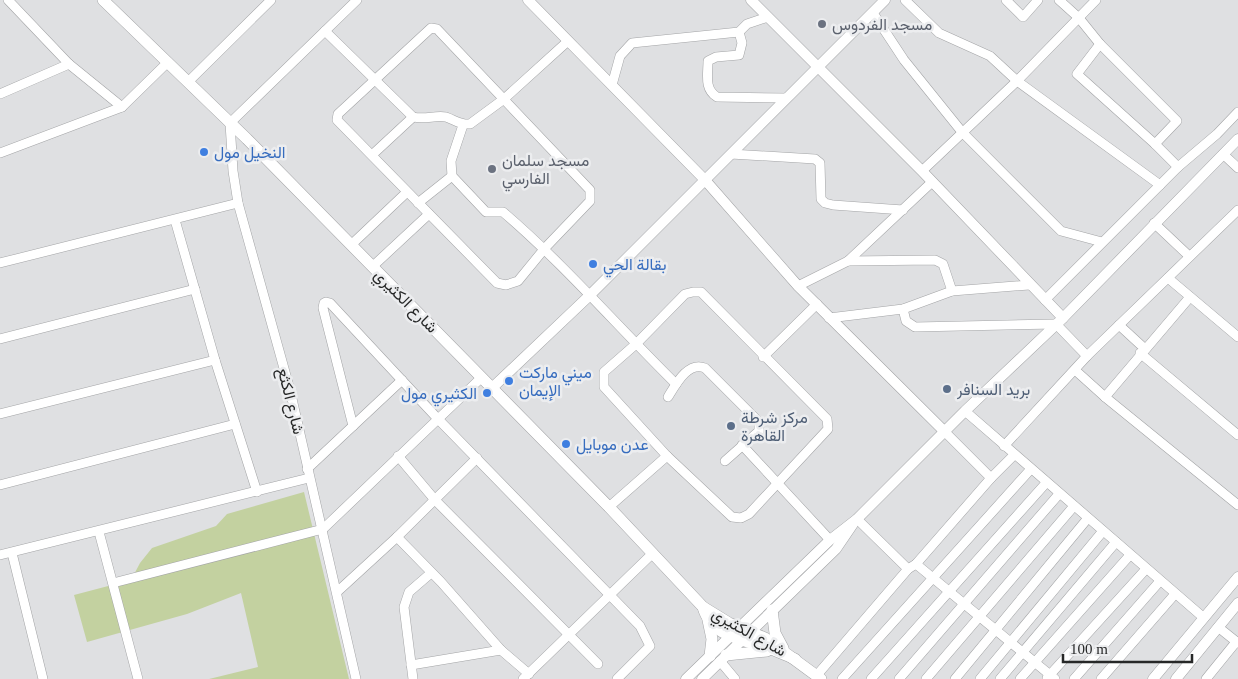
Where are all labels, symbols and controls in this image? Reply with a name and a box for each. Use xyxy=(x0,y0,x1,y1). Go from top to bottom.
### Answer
place label: مسجد الفردوس xyxy=(832,16,932,35)
marker: مسجد الفردوس xyxy=(816,18,828,30)
place label: النخيل مول xyxy=(214,144,286,163)
marker: النخيل مول xyxy=(198,146,210,158)
place label: مسجد سلمان الفارسي xyxy=(502,152,589,192)
marker: مسجد سلمان الفارسي xyxy=(486,163,498,175)
place label: بقالة الحي xyxy=(603,256,666,278)
marker: بقالة الحي xyxy=(587,258,599,270)
street label: شارع الكثيري xyxy=(367,266,441,340)
place label: ميني ماركت الإيمان xyxy=(519,364,592,401)
street label: شارع الكثع xyxy=(272,366,307,437)
marker: ميني ماركت الإيمان xyxy=(503,375,515,387)
place label: بريد السنافر xyxy=(956,381,1030,400)
marker: بريد السنافر xyxy=(941,383,953,395)
place label: الكثيري مول xyxy=(401,385,477,407)
marker: الكثيري مول xyxy=(481,387,493,399)
place label: مركز شرطة القاهرة xyxy=(741,409,808,446)
marker: مركز شرطة القاهرة xyxy=(725,420,737,432)
place label: عدن موبايل xyxy=(576,436,648,455)
marker: عدن موبايل xyxy=(560,438,572,450)
street label: شارع الكثيري xyxy=(706,605,789,664)
scale bar xyxy=(1063,632,1192,664)
text: 100 m xyxy=(1070,641,1108,657)

